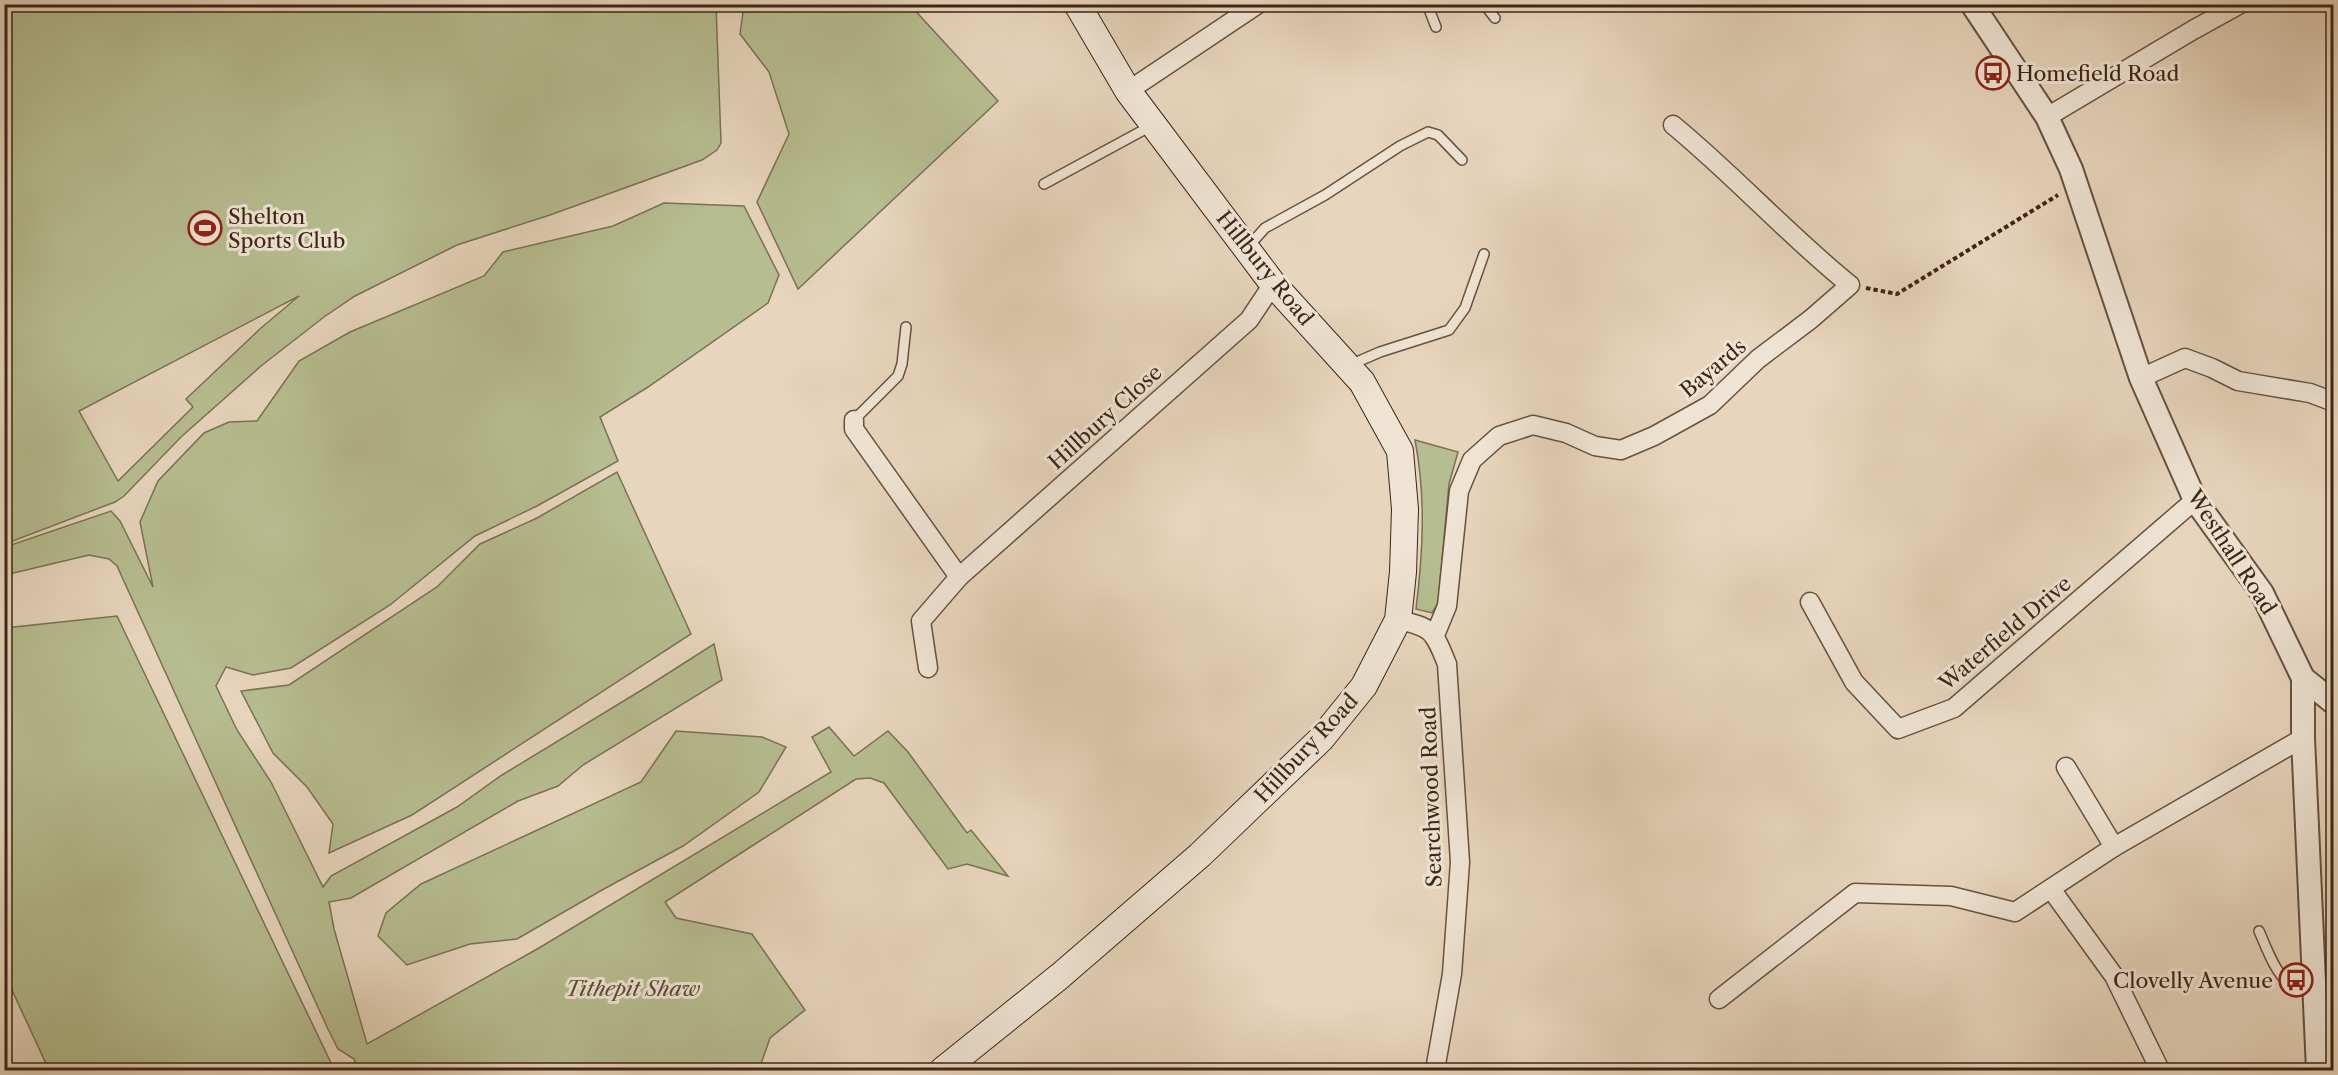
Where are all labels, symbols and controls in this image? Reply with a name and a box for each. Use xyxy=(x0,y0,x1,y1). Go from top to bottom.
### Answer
bus stop icon: Homefield Road xyxy=(1975,55,2011,91)
place label: Homefield Road xyxy=(2016,61,2179,86)
place label: Shelton Sports Club xyxy=(228,204,345,253)
street label: Hillbury Road xyxy=(1211,206,1319,330)
sports icon: Shelton Sports Club xyxy=(187,210,223,246)
street label: Bayards xyxy=(1675,333,1751,403)
street label: Hillbury Close xyxy=(1043,359,1167,475)
street label: Westhall Road xyxy=(2182,484,2282,619)
street label: Waterfield Drive xyxy=(1933,571,2076,696)
street label: Hillbury Road xyxy=(1249,688,1363,808)
street label: Searchwood Road xyxy=(1415,706,1447,888)
bus stop icon: Clovelly Avenue xyxy=(2278,962,2314,998)
place label: Clovelly Avenue xyxy=(2113,968,2273,993)
park label: Tithepit Shaw xyxy=(566,976,701,1001)

